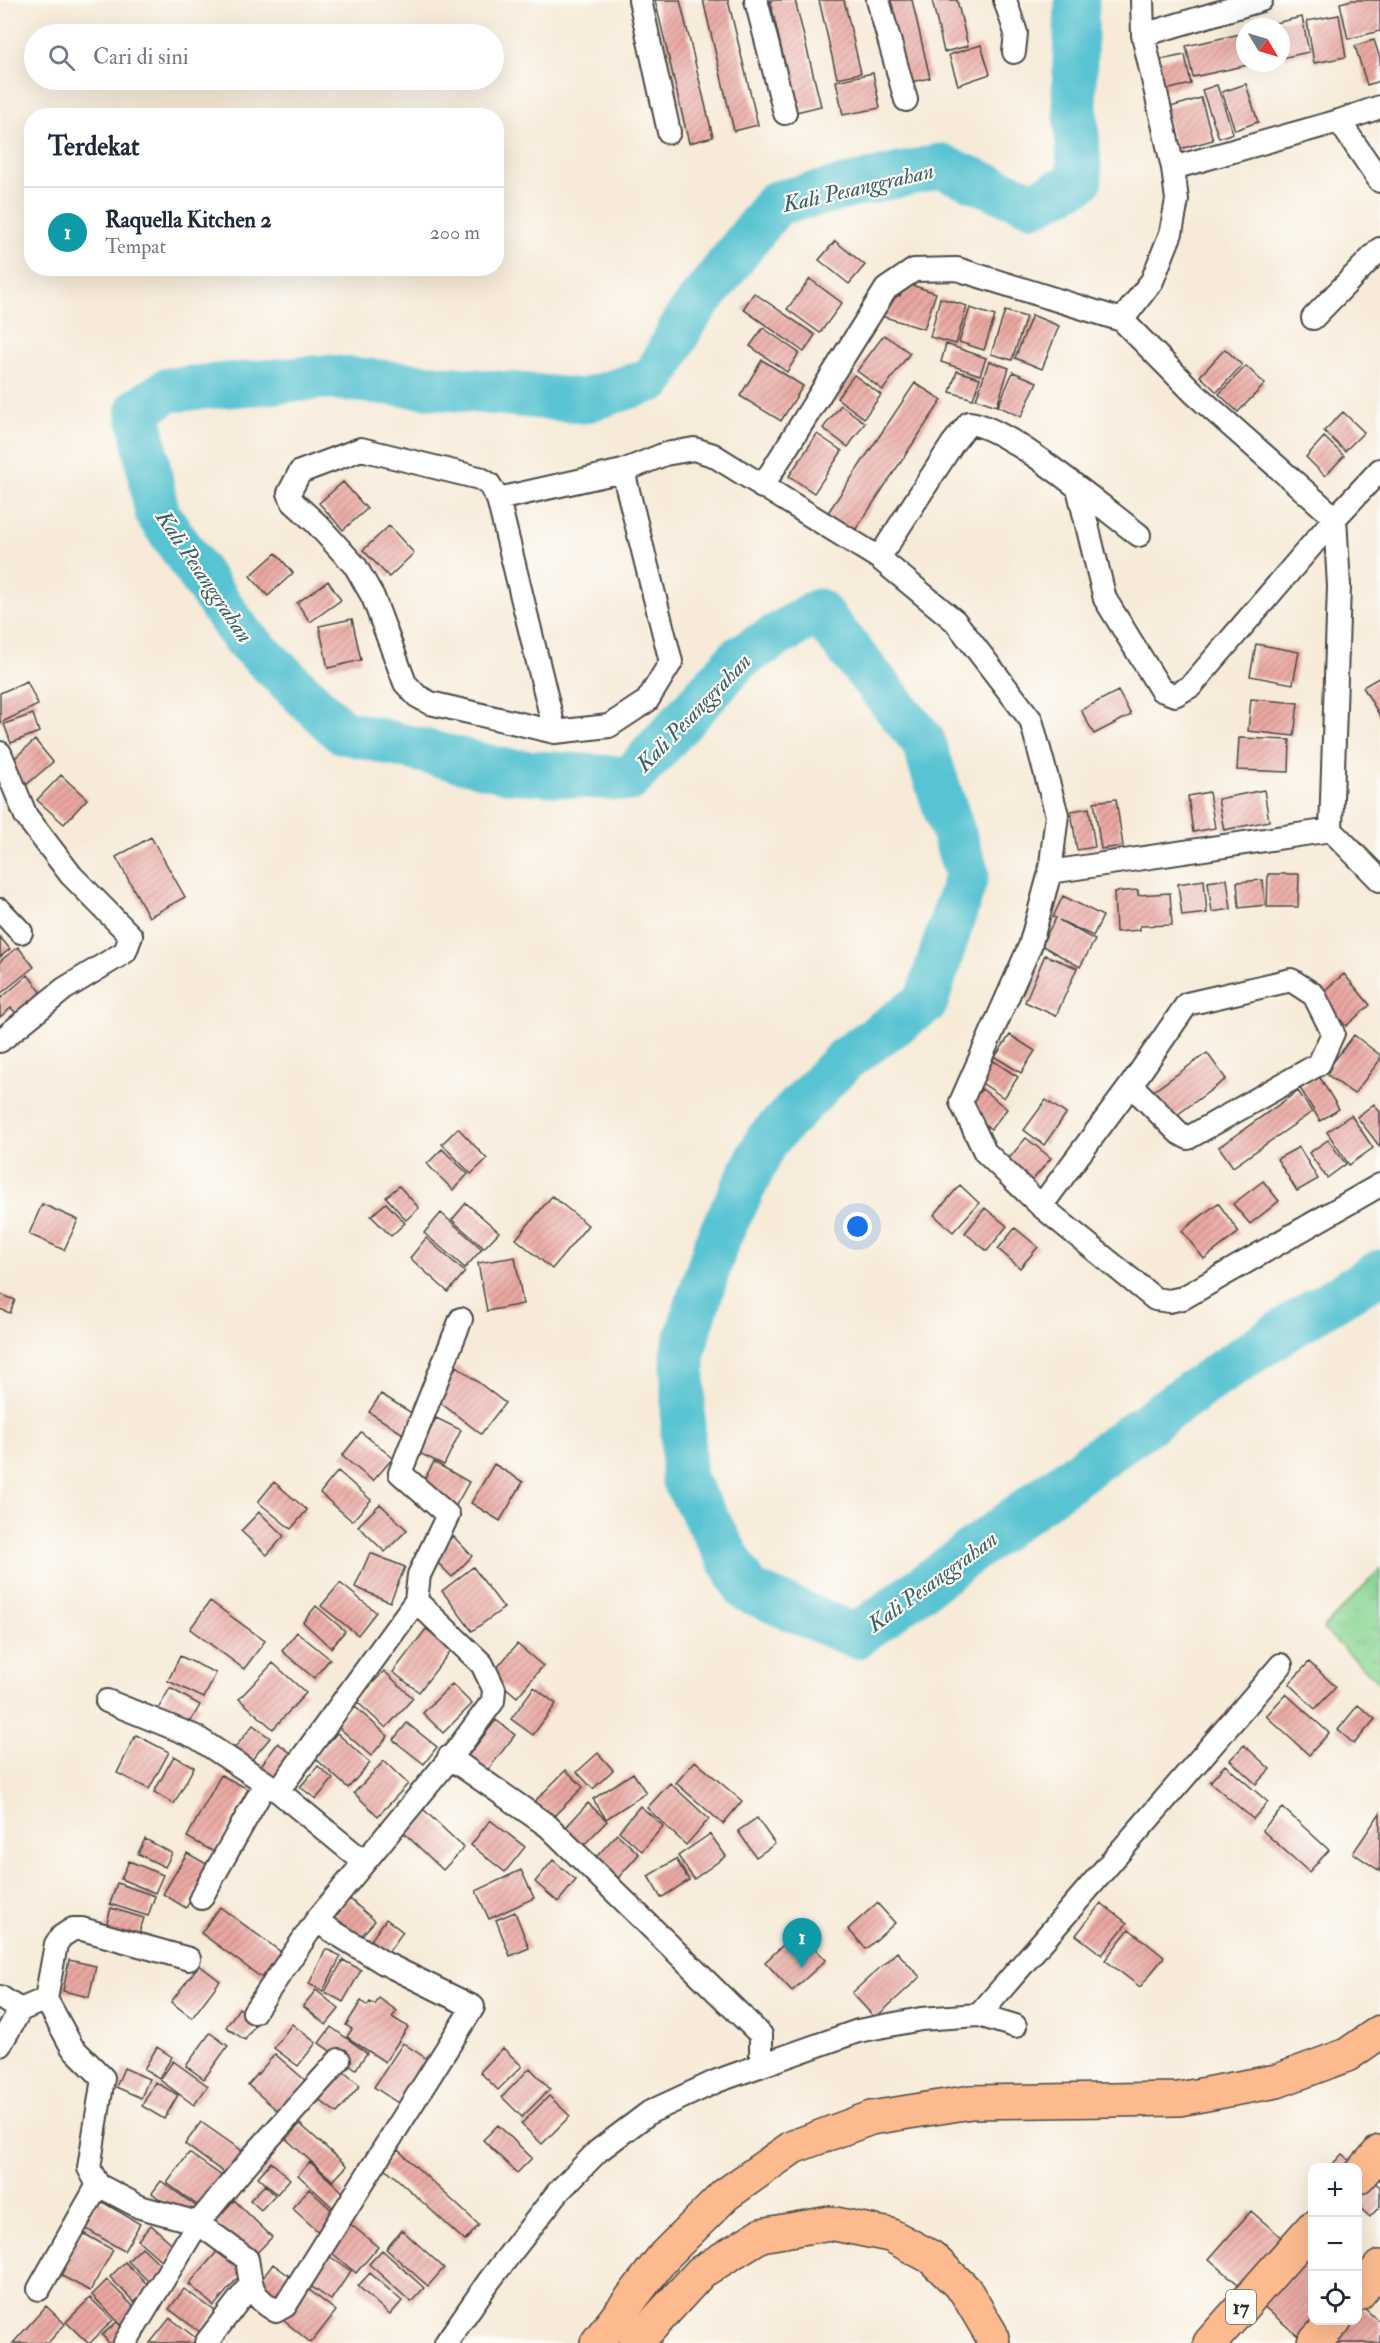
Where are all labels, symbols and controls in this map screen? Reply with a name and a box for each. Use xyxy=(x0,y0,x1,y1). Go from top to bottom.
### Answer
north arrow xyxy=(1236,18,1290,72)
search box xyxy=(24,24,504,90)
icon: search xyxy=(45,41,78,74)
text: Cari di sini xyxy=(93,43,189,71)
text: Terdekat xyxy=(48,131,139,163)
water label: Kali Pesanggrahan xyxy=(779,157,936,219)
text: Raquella Kitchen 2 xyxy=(105,206,272,234)
text: 1 xyxy=(64,220,71,245)
text: 200 m xyxy=(430,220,480,245)
text: Tempat xyxy=(105,234,166,259)
water label: Kali Pesanggrahan xyxy=(149,504,259,648)
water label: Kali Pesanggrahan xyxy=(629,648,757,779)
your location xyxy=(843,1212,872,1241)
water label: Kali Pesanggrahan xyxy=(861,1525,1003,1639)
pin: 1 xyxy=(782,1918,822,1968)
map controls xyxy=(1308,2163,1362,2325)
button: + xyxy=(1308,2163,1362,2217)
button: − xyxy=(1308,2217,1362,2271)
button: locate xyxy=(1308,2271,1362,2325)
road number: 17 xyxy=(1226,2290,1256,2324)

